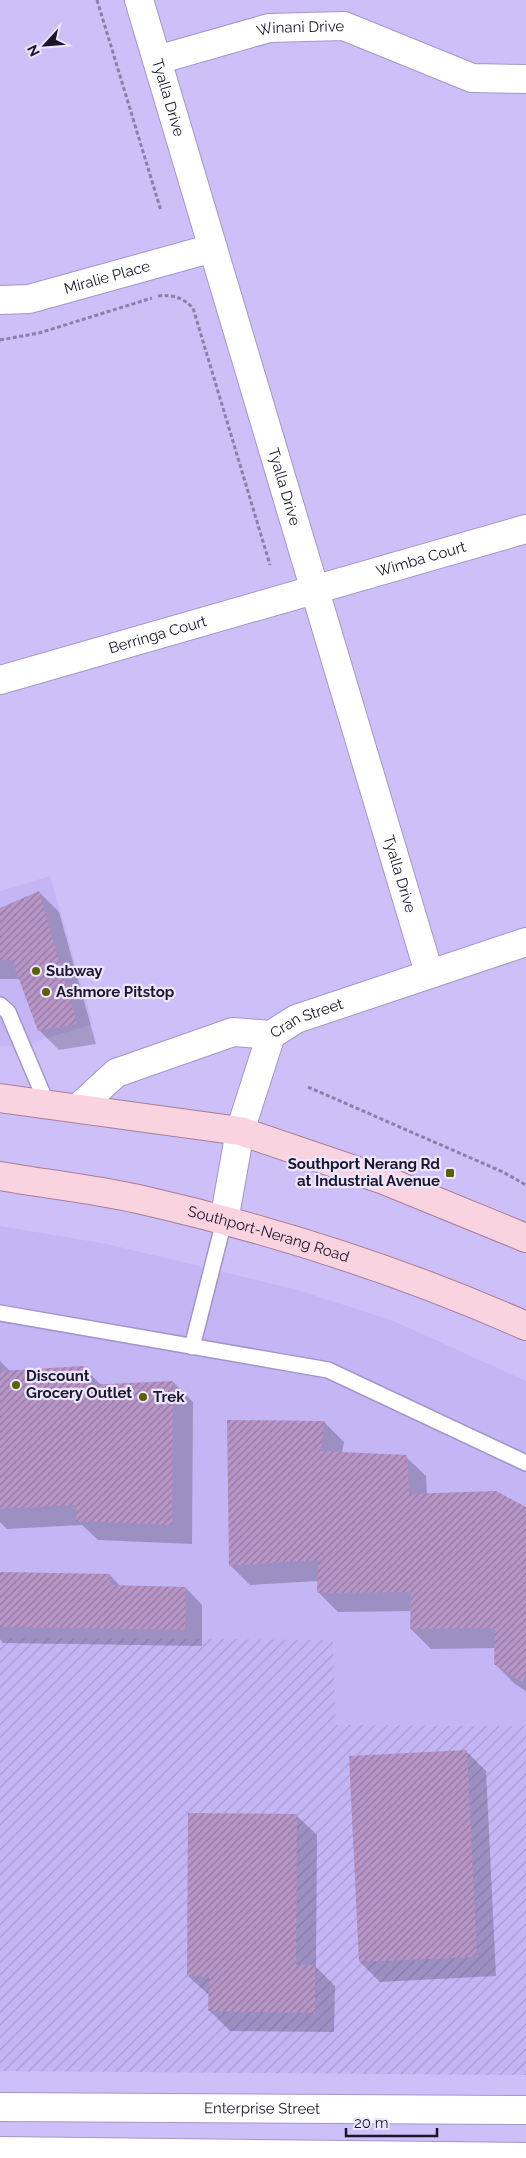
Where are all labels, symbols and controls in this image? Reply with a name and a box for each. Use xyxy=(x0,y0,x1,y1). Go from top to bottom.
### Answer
street label: Winani Drive xyxy=(255,17,345,40)
north arrow xyxy=(20,20,70,70)
text: N xyxy=(24,42,43,59)
street label: Tyalla Drive xyxy=(148,57,188,139)
street label: Miralie Place xyxy=(62,257,152,298)
street label: Tyalla Drive xyxy=(264,446,304,528)
street label: Wimba Court xyxy=(374,538,468,581)
street label: Berringa Court xyxy=(107,612,209,657)
street label: Tyalla Drive xyxy=(379,833,420,915)
place label: Subway xyxy=(46,962,103,980)
marker: Subway xyxy=(30,965,42,977)
place label: Ashmore Pitstop xyxy=(56,983,175,1001)
marker: Ashmore Pitstop xyxy=(40,986,52,998)
street label: Cran Street xyxy=(267,995,345,1042)
place label: Southport Nerang Rd at Industrial Avenue xyxy=(288,1155,440,1190)
marker: Southport Nerang Rd at Industrial Avenue xyxy=(444,1167,456,1179)
street label: Southport-Nerang Road xyxy=(186,1202,351,1266)
place label: Discount Grocery Outlet xyxy=(26,1367,132,1402)
marker: Discount Grocery Outlet xyxy=(10,1379,22,1391)
place label: Trek xyxy=(153,1388,185,1406)
marker: Trek xyxy=(137,1391,149,1403)
street label: Enterprise Street xyxy=(204,2099,320,2118)
scale bar xyxy=(346,2106,437,2138)
text: 20 m xyxy=(354,2114,389,2132)

